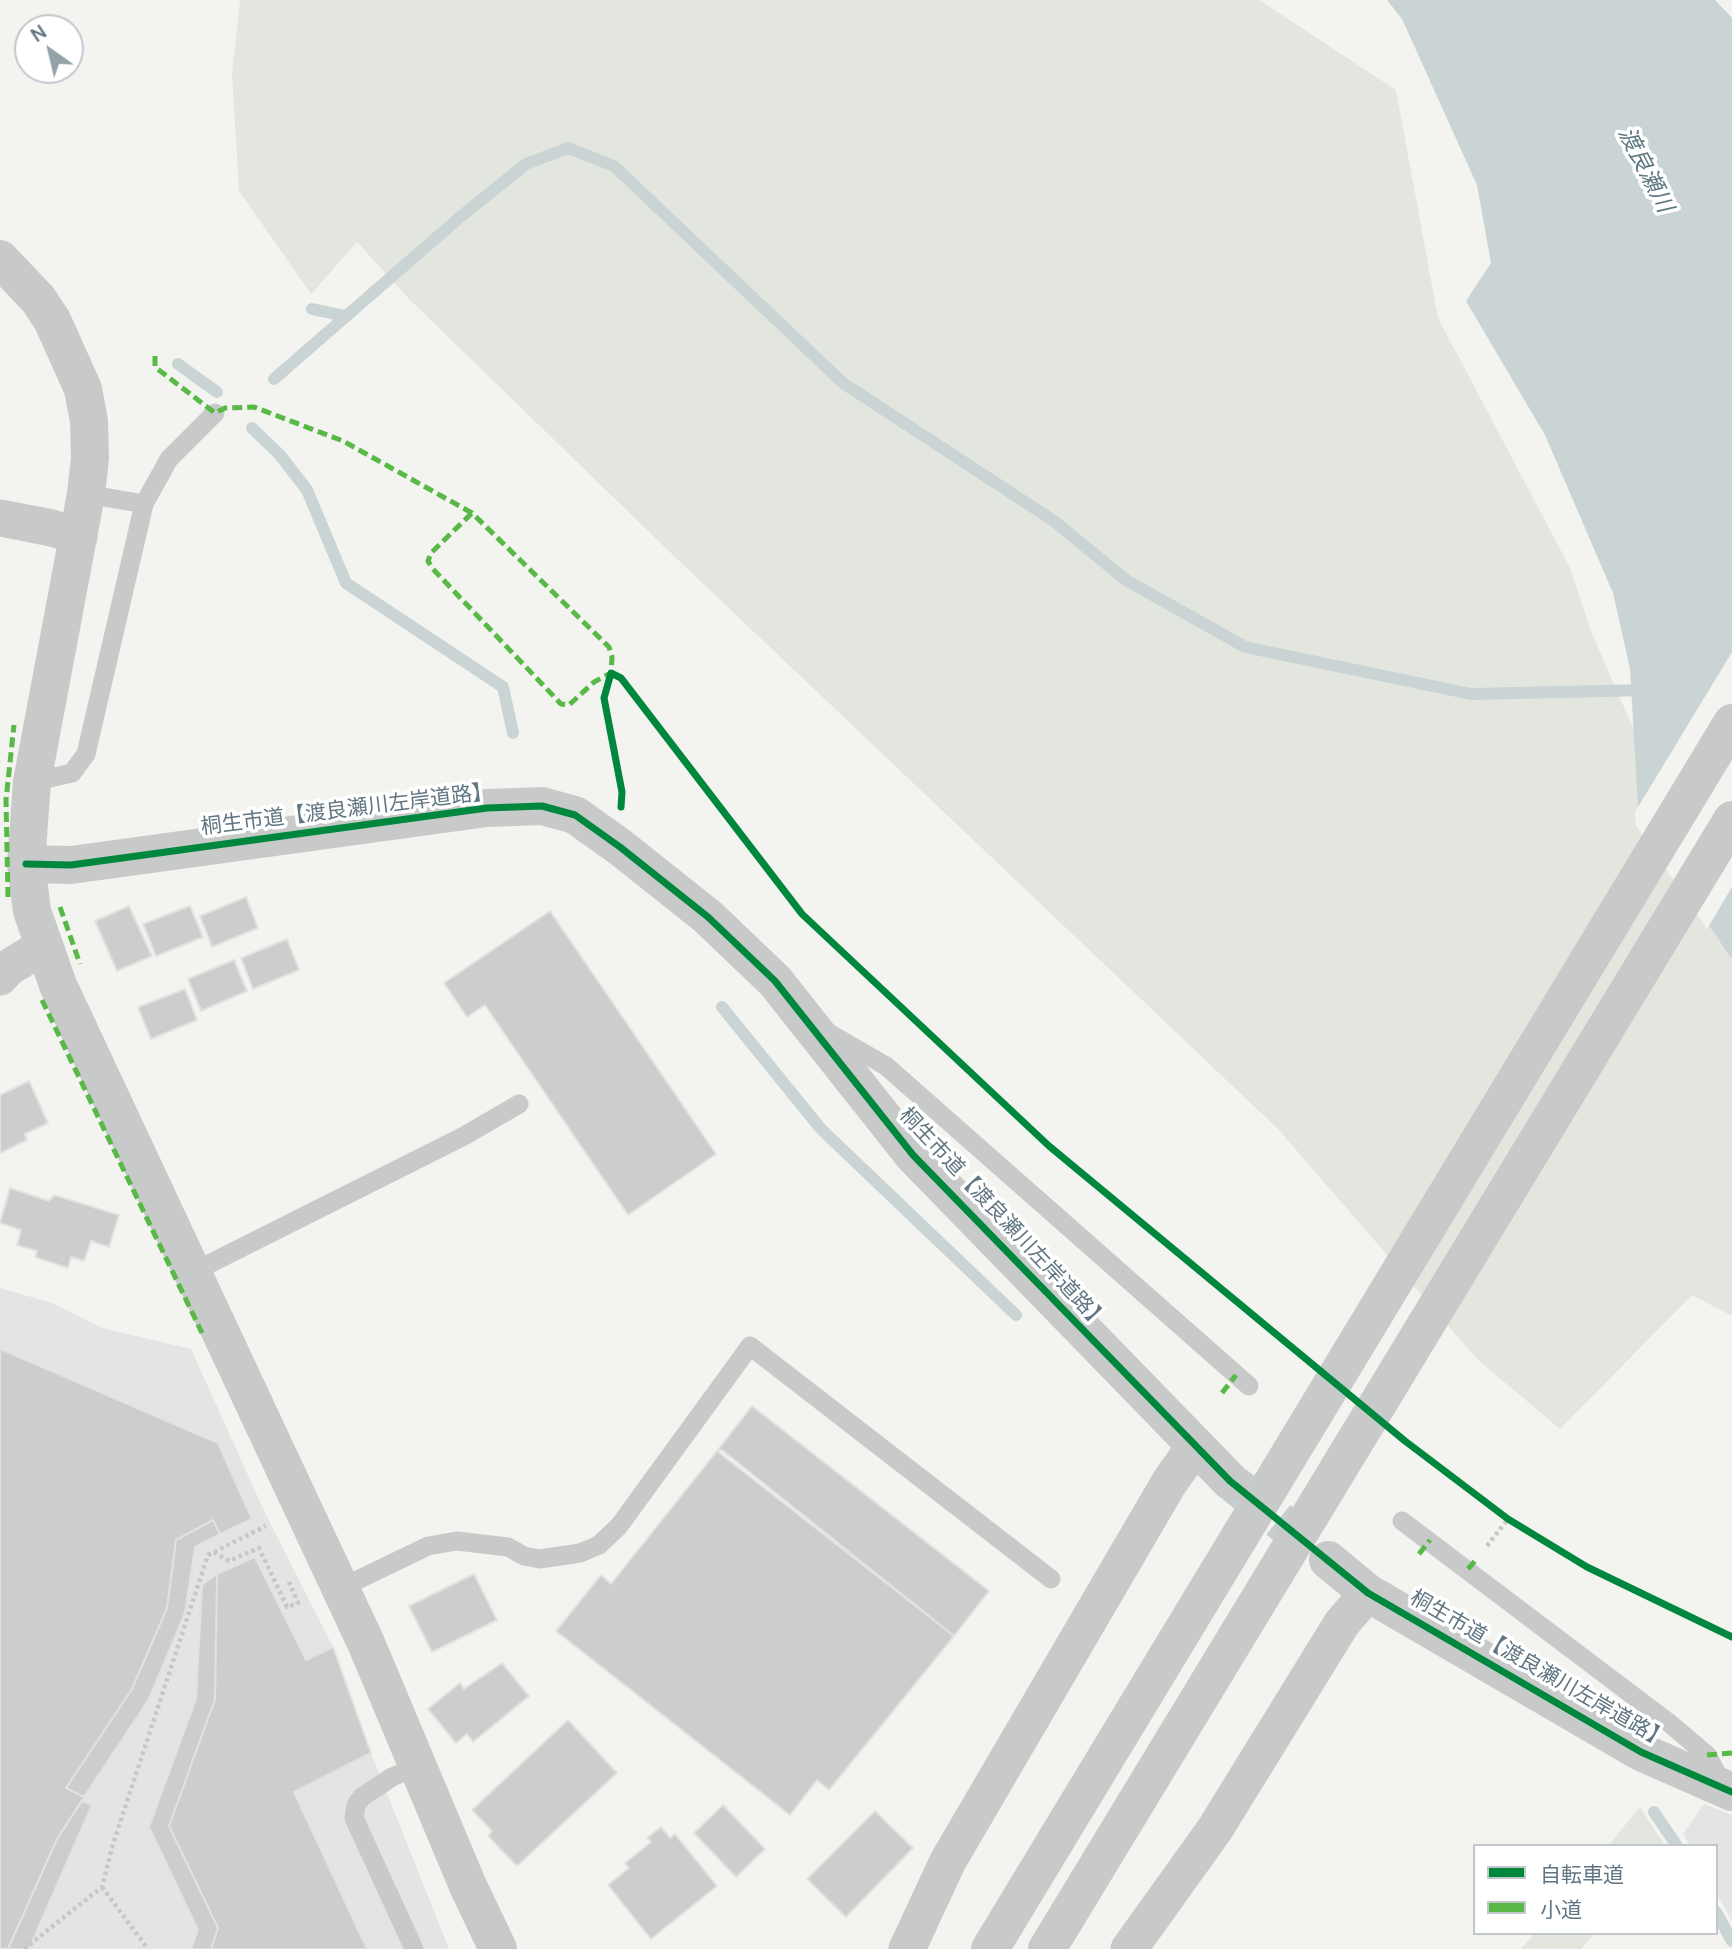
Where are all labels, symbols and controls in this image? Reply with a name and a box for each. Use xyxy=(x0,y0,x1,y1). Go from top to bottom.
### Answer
north arrow xyxy=(14,14,84,84)
text: N xyxy=(25,19,51,48)
water label: 渡良瀬川 xyxy=(1612,123,1678,217)
street label: 桐生市道【渡良瀬川左岸道路】 xyxy=(200,780,494,840)
street label: 桐生市道【渡良瀬川左岸道路】 xyxy=(894,1103,1112,1335)
street label: 桐生市道【渡良瀬川左岸道路】 xyxy=(1405,1586,1673,1754)
legend xyxy=(1473,1844,1718,1935)
text: 自転車道 xyxy=(1540,1860,1624,1888)
text: 小道 xyxy=(1540,1895,1582,1923)

